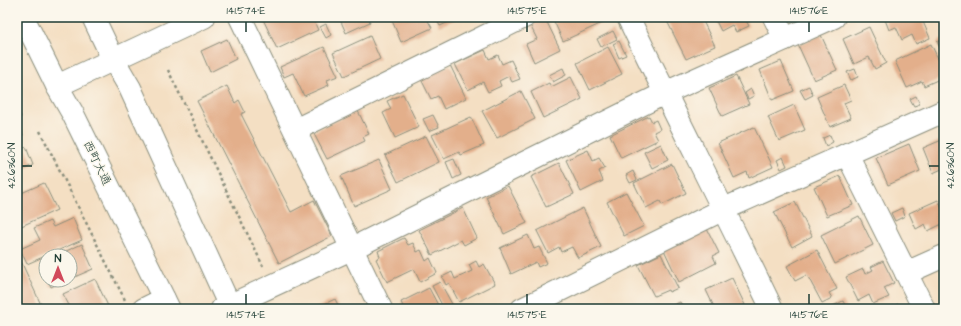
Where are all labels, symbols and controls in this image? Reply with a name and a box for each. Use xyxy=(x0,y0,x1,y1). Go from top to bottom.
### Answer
text: 141.574°E xyxy=(227,4,266,18)
text: 141.575°E xyxy=(507,4,547,18)
text: 141.576°E xyxy=(790,4,828,18)
street label: 西町大通 xyxy=(79,138,115,188)
text: 42.6360°N xyxy=(5,143,19,189)
text: 42.6360°N xyxy=(944,143,958,189)
north arrow xyxy=(38,248,78,288)
text: N xyxy=(55,251,62,266)
text: 141.574°E xyxy=(227,308,266,322)
text: 141.575°E xyxy=(507,308,547,322)
text: 141.576°E xyxy=(790,308,828,322)

